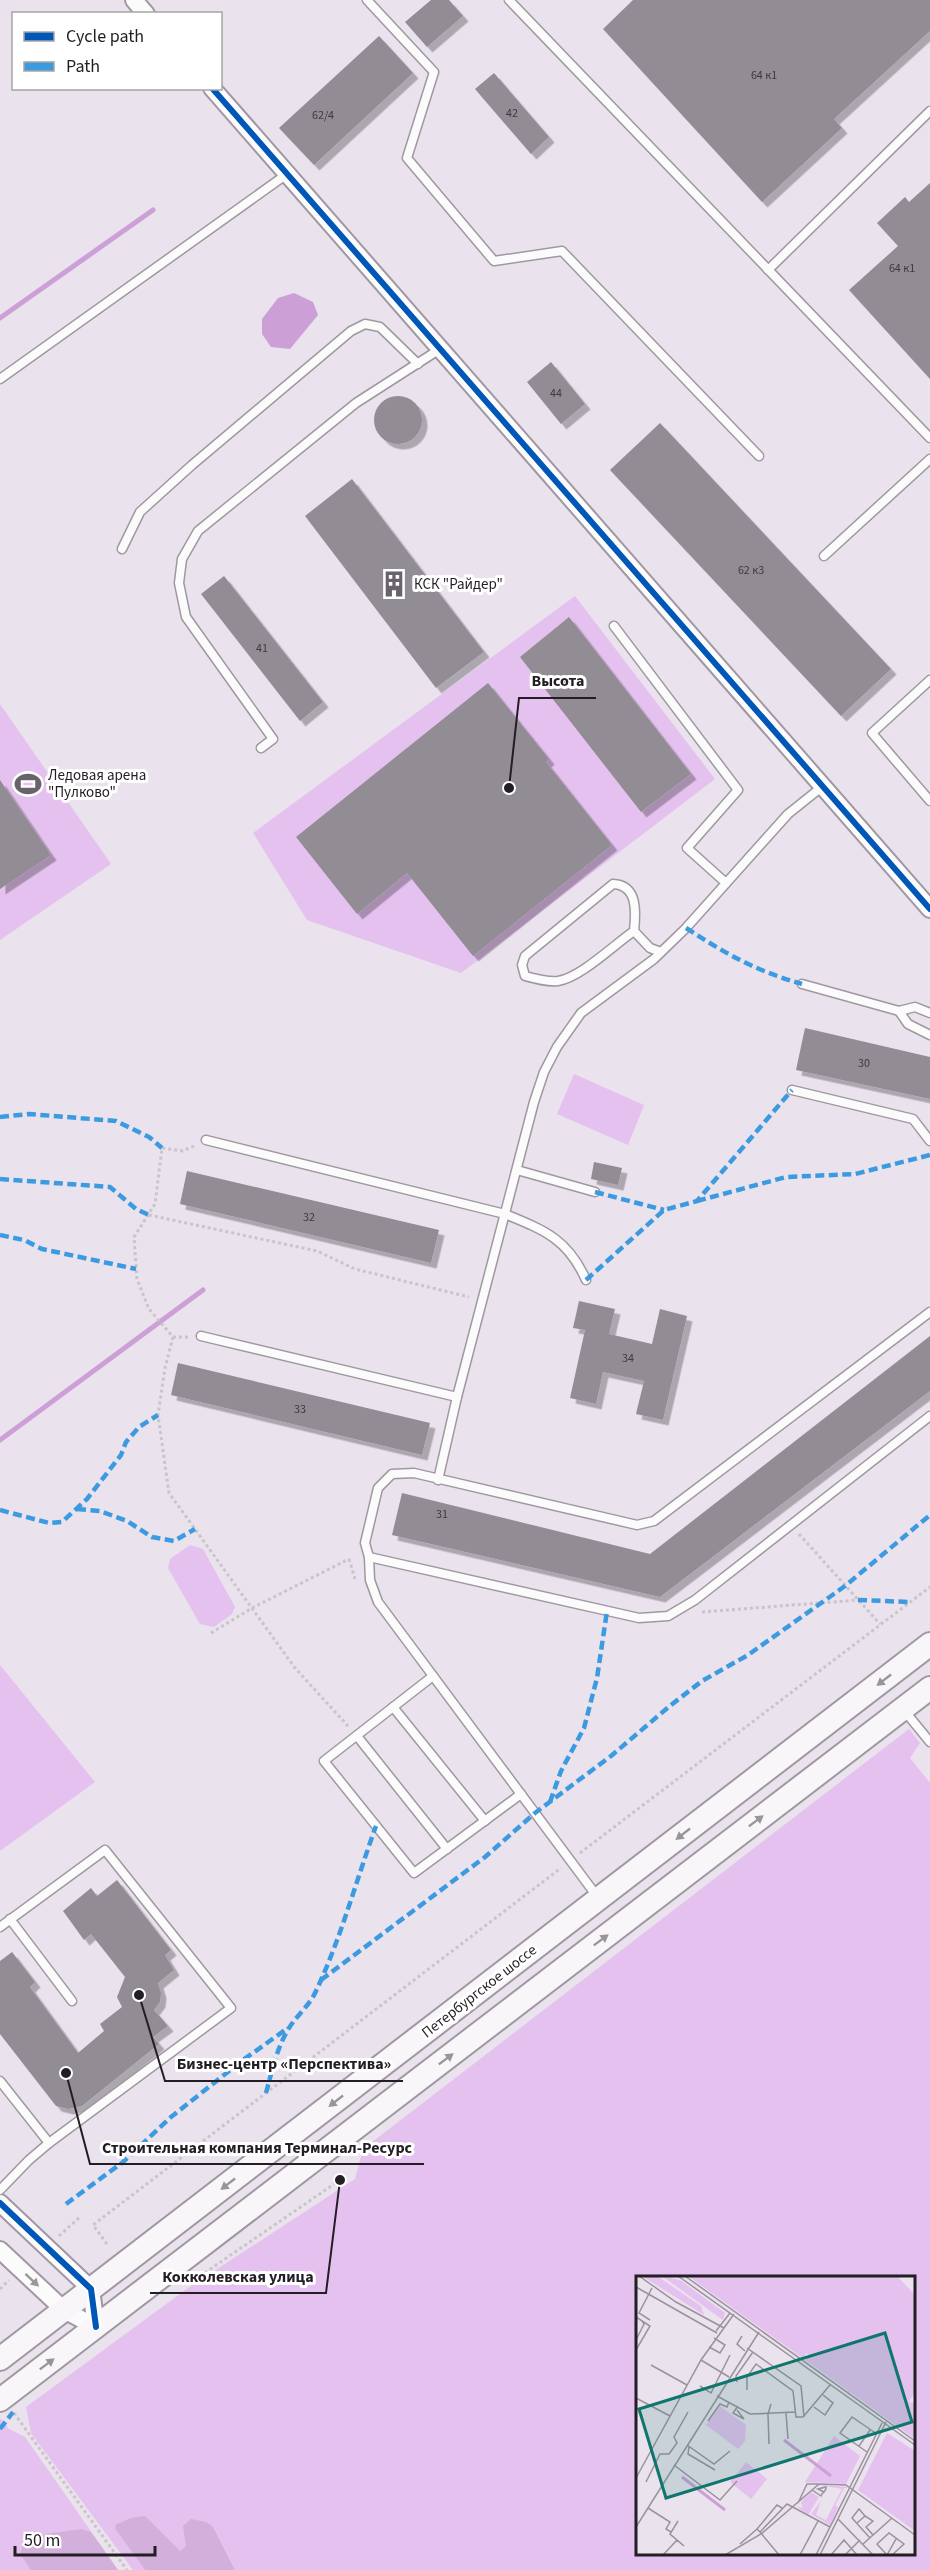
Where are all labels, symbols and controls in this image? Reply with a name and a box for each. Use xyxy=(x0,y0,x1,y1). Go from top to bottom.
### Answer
legend xyxy=(12,12,222,90)
text: Cycle path xyxy=(66,24,144,49)
text: Path xyxy=(66,54,100,79)
house number: 64 к1 xyxy=(751,67,777,84)
house number: 42 xyxy=(506,105,518,122)
house number: 62/4 xyxy=(312,107,334,124)
house number: 64 к1 xyxy=(889,260,915,277)
house number: 44 xyxy=(550,385,562,402)
house number: 62 к3 xyxy=(738,562,764,579)
building icon: КСК "Райдер" xyxy=(379,569,409,599)
place label: КСК "Райдер" xyxy=(414,574,503,595)
house number: 41 xyxy=(256,640,268,657)
callout: Высота xyxy=(519,664,596,698)
text: Высота xyxy=(532,670,584,692)
place label: Ледовая арена "Пулково" xyxy=(48,765,146,803)
sports icon: Ледовая арена "Пулково" xyxy=(13,769,43,799)
house number: 30 xyxy=(858,1055,870,1072)
house number: 32 xyxy=(303,1209,315,1226)
house number: 34 xyxy=(622,1350,634,1367)
house number: 33 xyxy=(294,1401,306,1418)
house number: 31 xyxy=(436,1506,448,1523)
one-way arrow xyxy=(876,1673,891,1685)
one-way arrow xyxy=(748,1816,763,1828)
one-way arrow xyxy=(675,1827,691,1840)
one-way arrow xyxy=(593,1934,609,1946)
street label: Петербургское шоссе xyxy=(417,1940,541,2043)
callout: Бизнес-центр «Перспектива» xyxy=(165,2047,403,2081)
one-way arrow xyxy=(438,2052,454,2065)
text: Бизнес-центр «Перспектива» xyxy=(177,2053,391,2075)
one-way arrow xyxy=(328,2094,344,2107)
callout: Строительная компания Терминал-Ресурс xyxy=(90,2130,424,2164)
text: Строительная компания Терминал-Ресурс xyxy=(102,2137,413,2159)
one-way arrow xyxy=(221,2177,236,2189)
callout: Кокколевская улица xyxy=(150,2259,326,2293)
text: Кокколевская улица xyxy=(162,2266,314,2288)
one-way arrow xyxy=(25,2272,39,2286)
inset map xyxy=(636,2276,915,2555)
one-way arrow xyxy=(39,2359,54,2371)
scale bar xyxy=(15,2519,154,2557)
text: 50 m xyxy=(24,2528,60,2553)

